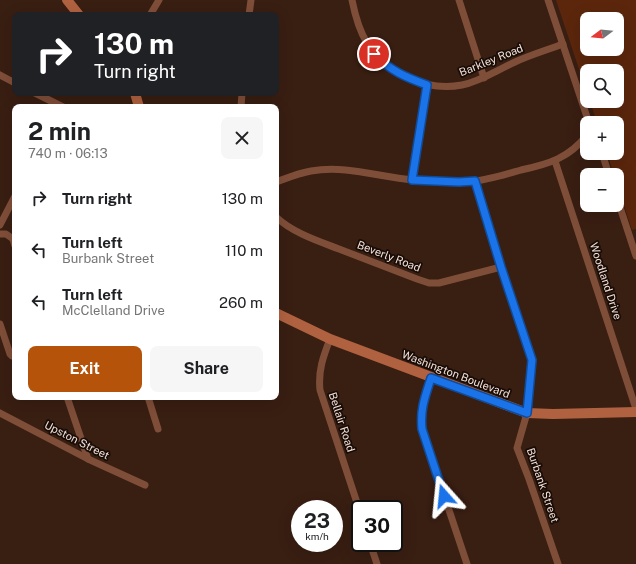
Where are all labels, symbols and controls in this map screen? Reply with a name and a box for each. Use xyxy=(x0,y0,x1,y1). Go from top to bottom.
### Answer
north arrow xyxy=(580,12,624,56)
map controls xyxy=(580,12,624,212)
text: 130 m xyxy=(94,27,174,60)
icon: right xyxy=(28,28,80,80)
pin xyxy=(357,37,391,71)
street label: Barkley Road xyxy=(457,42,525,78)
icon: arrive xyxy=(363,43,385,65)
text: Turn right xyxy=(94,61,176,82)
button: search xyxy=(580,64,624,108)
button: + xyxy=(580,116,624,160)
text: 2 min xyxy=(28,117,91,145)
button: close xyxy=(221,117,263,159)
text: 740 m · 06:13 xyxy=(28,146,108,161)
button: − xyxy=(580,168,624,212)
icon: right xyxy=(28,187,50,209)
text: Turn right xyxy=(62,190,132,207)
text: 130 m xyxy=(222,190,263,207)
text: Turn left xyxy=(62,234,123,251)
street label: Beverly Road xyxy=(355,238,423,274)
icon: left xyxy=(28,239,50,261)
street label: Woodland Drive xyxy=(588,241,624,321)
text: 110 m xyxy=(225,242,263,259)
text: Burbank Street xyxy=(62,251,154,266)
text: Turn left xyxy=(62,286,123,303)
icon: left xyxy=(28,291,50,313)
text: 260 m xyxy=(219,294,263,311)
text: McClelland Drive xyxy=(62,303,165,318)
button: Exit xyxy=(28,346,142,392)
button: Share xyxy=(150,346,263,392)
street label: Washington Boulevard xyxy=(400,348,512,400)
street label: Bellair Road xyxy=(327,391,357,453)
street label: Upston Street xyxy=(43,418,111,462)
street label: Burbank Street xyxy=(525,446,561,524)
position arrow xyxy=(423,475,465,517)
speed limit sign: 30 xyxy=(351,500,403,552)
text: 23 xyxy=(304,509,330,533)
text: km/h xyxy=(305,530,329,542)

